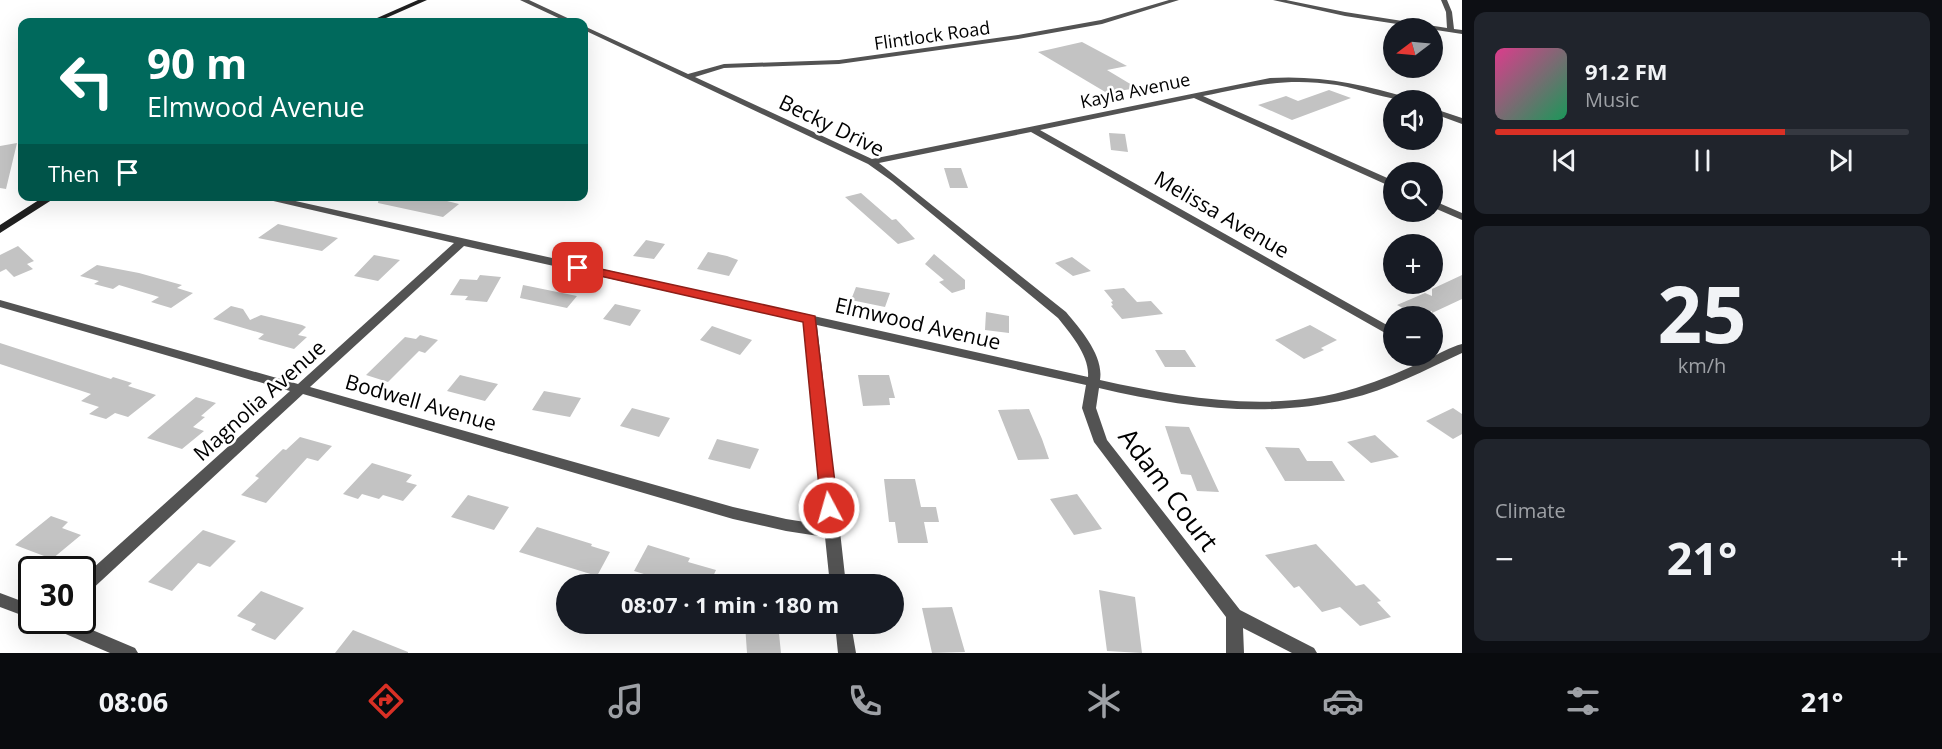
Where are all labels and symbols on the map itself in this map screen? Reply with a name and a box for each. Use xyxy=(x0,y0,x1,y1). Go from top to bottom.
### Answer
street label: Flintlock Road xyxy=(872,15,992,55)
north arrow xyxy=(1383,18,1443,78)
street label: Kayla Avenue xyxy=(1078,67,1192,113)
street label: Becky Drive xyxy=(775,87,889,163)
street label: Melissa Avenue xyxy=(1149,164,1295,264)
pin xyxy=(552,242,603,293)
street label: Elmwood Avenue xyxy=(832,290,1004,356)
street label: Magnolia Avenue xyxy=(187,333,331,467)
street label: Bodwell Avenue xyxy=(342,367,500,437)
street label: Adam Court xyxy=(1111,420,1227,558)
position arrow xyxy=(797,476,861,540)
speed limit sign: 30 xyxy=(18,556,96,634)

